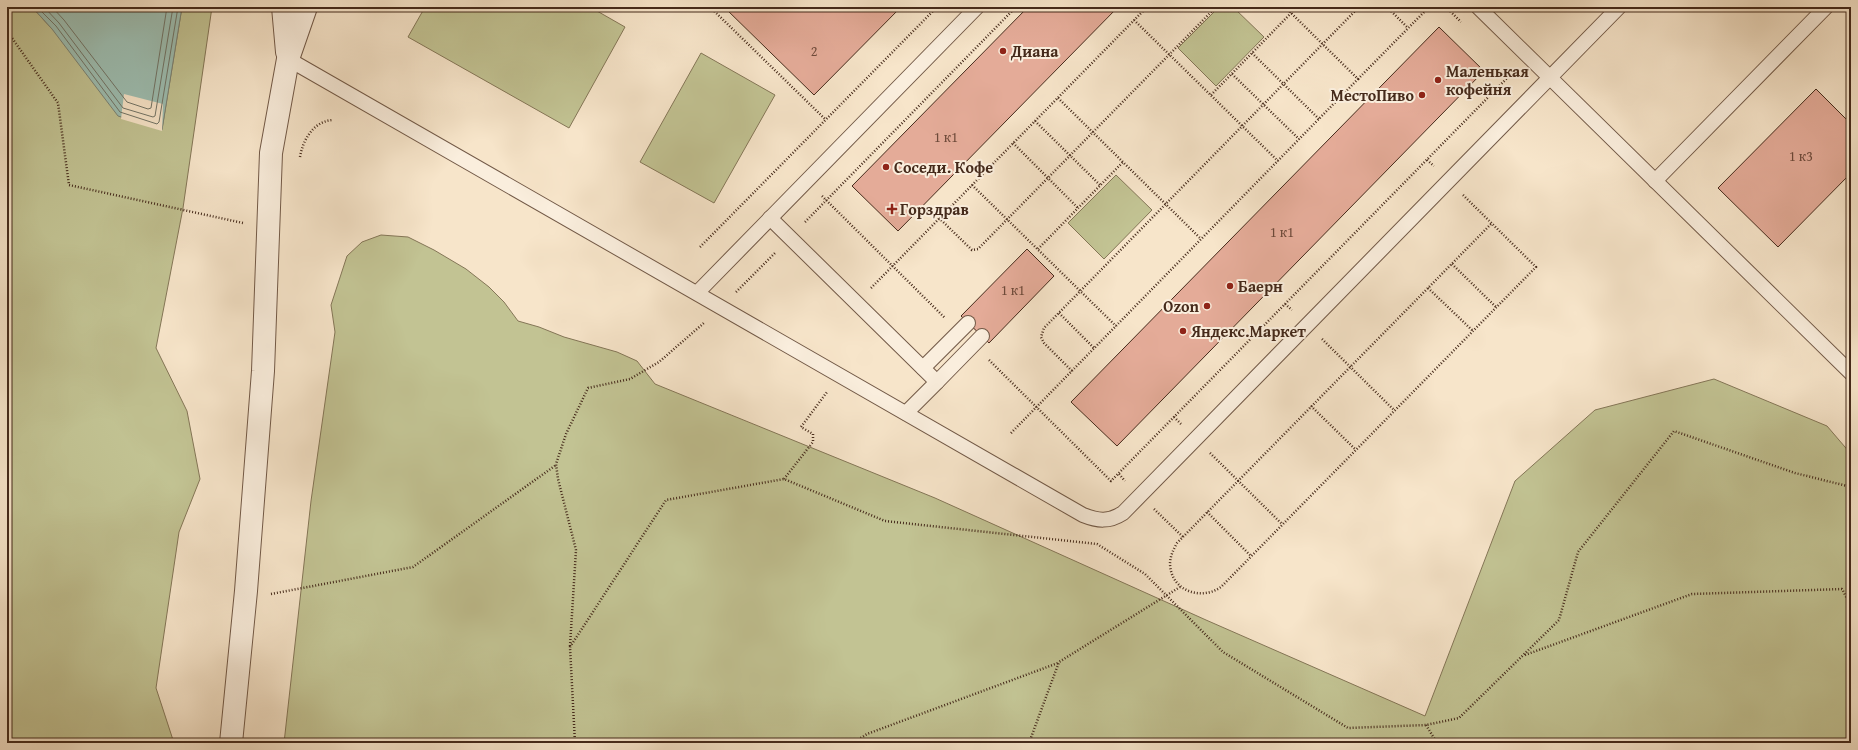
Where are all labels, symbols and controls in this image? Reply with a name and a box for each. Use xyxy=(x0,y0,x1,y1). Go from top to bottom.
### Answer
place label: Диана xyxy=(1010,39,1059,63)
house number: 2 xyxy=(811,41,817,61)
marker: Диана xyxy=(998,46,1008,56)
place label: Маленькая кофейня xyxy=(1446,59,1529,101)
marker: Маленькая кофейня xyxy=(1433,75,1443,85)
place label: МестоПиво xyxy=(1331,83,1414,107)
marker: МестоПиво xyxy=(1417,90,1427,100)
house number: 1 к1 xyxy=(934,127,958,147)
house number: 1 к3 xyxy=(1789,146,1813,166)
place label: Соседи. Кофе xyxy=(894,155,993,179)
marker: Соседи. Кофе xyxy=(881,162,891,172)
place label: Горздрав xyxy=(900,197,969,221)
marker: Горздрав xyxy=(887,204,897,214)
house number: 1 к1 xyxy=(1270,222,1294,242)
place label: Баерн xyxy=(1238,274,1283,298)
house number: 1 к1 xyxy=(1001,280,1025,300)
marker: Баерн xyxy=(1225,281,1235,291)
place label: Ozon xyxy=(1163,294,1200,318)
marker: Ozon xyxy=(1202,301,1212,311)
place label: Яндекс.Маркет xyxy=(1190,319,1306,343)
marker: Яндекс.Маркет xyxy=(1178,326,1188,336)

